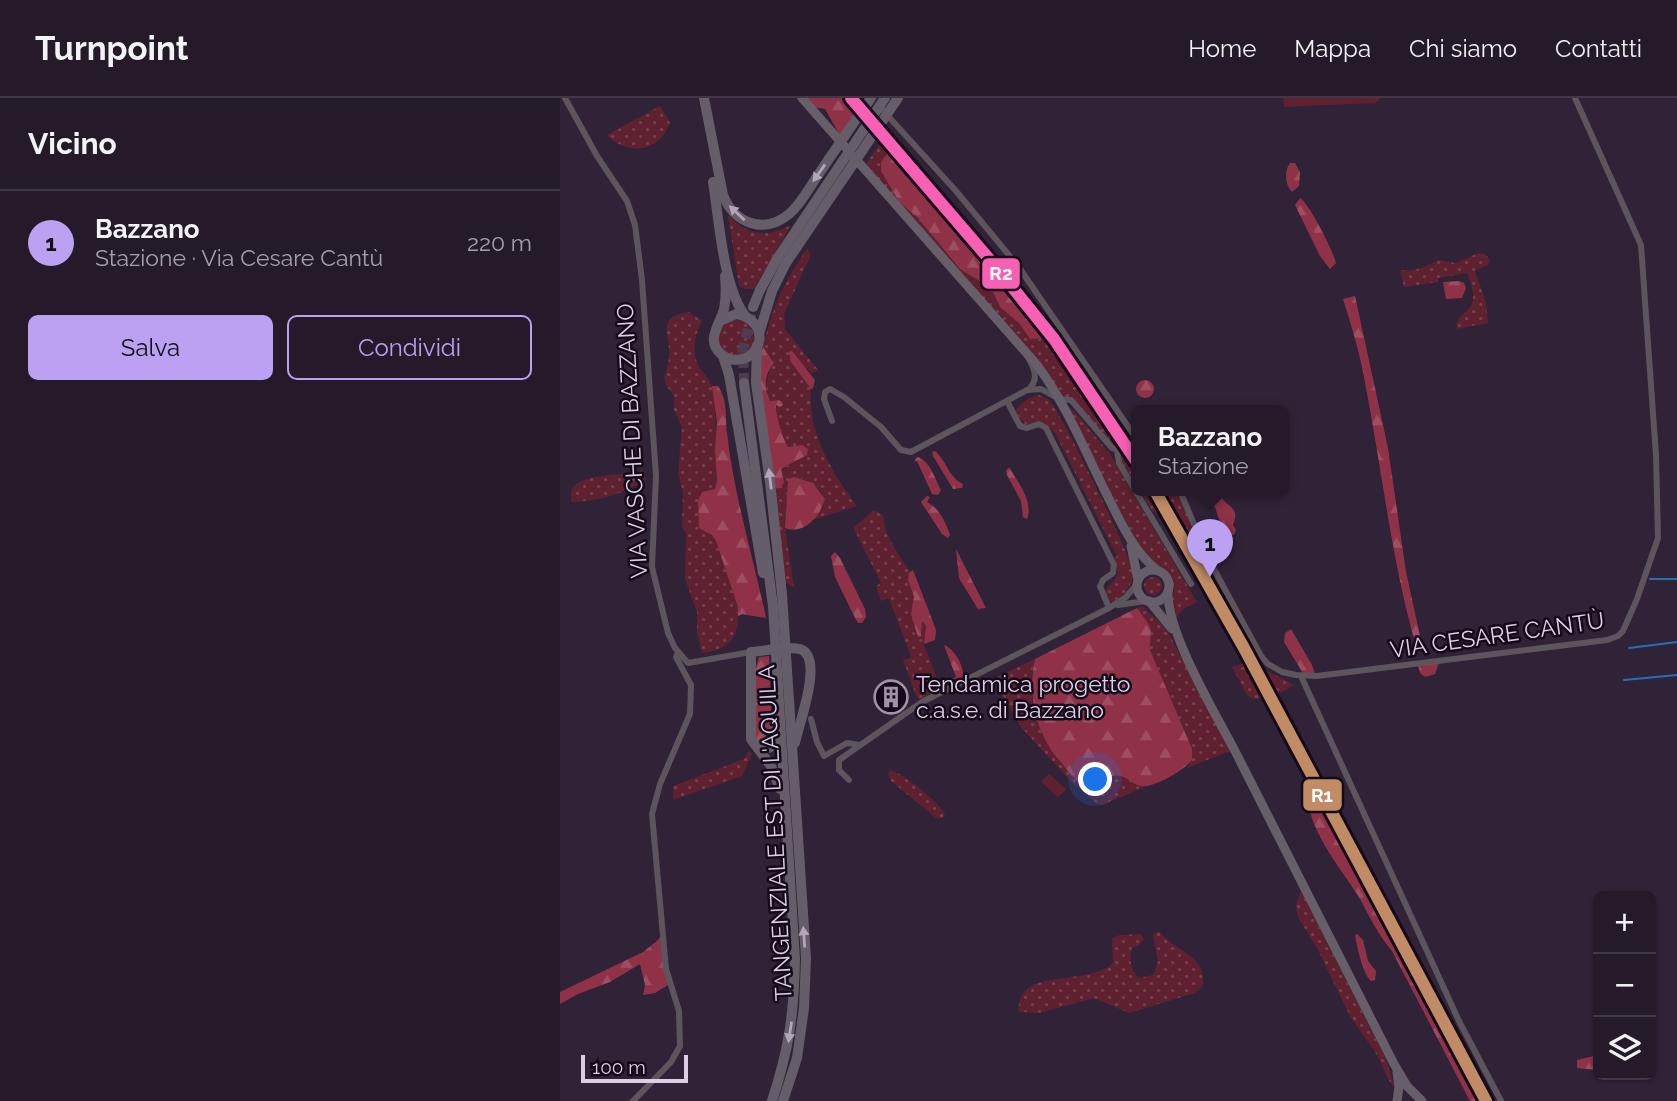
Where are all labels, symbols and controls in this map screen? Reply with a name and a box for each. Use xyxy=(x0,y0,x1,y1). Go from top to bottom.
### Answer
text: Turnpoint xyxy=(35,29,188,68)
text: Home xyxy=(1188,34,1256,63)
text: Mappa xyxy=(1294,34,1371,63)
text: Chi siamo xyxy=(1409,34,1517,63)
text: Contatti xyxy=(1555,34,1642,63)
text: Vicino xyxy=(28,126,117,161)
one-way arrow xyxy=(812,164,826,182)
one-way arrow xyxy=(729,206,746,222)
text: Bazzano xyxy=(95,214,200,244)
text: 1 xyxy=(45,229,57,256)
text: 220 m xyxy=(467,229,532,256)
text: Stazione · Via Cesare Cantù xyxy=(95,244,383,271)
line badge: R2 xyxy=(981,257,1021,290)
text: R2 xyxy=(989,262,1013,284)
street label: VIA VASCHE DI BAZZANO xyxy=(611,303,652,579)
button: Salva xyxy=(28,315,273,380)
button: Condividi xyxy=(287,315,532,380)
popup xyxy=(1131,405,1289,496)
text: Bazzano xyxy=(1158,422,1262,452)
text: Stazione xyxy=(1158,452,1249,479)
one-way arrow xyxy=(764,468,775,490)
pin: 1 xyxy=(1187,519,1233,577)
street label: VIA CESARE CANTÙ xyxy=(1388,606,1606,663)
street label: TANGENZIALE EST DI L'AQUILA xyxy=(752,664,797,1002)
place label: Tendamica progetto c.a.s.e. di Bazzano xyxy=(916,670,1130,723)
building icon: Tendamica progetto c.a.s.e. di Bazzano xyxy=(872,678,910,716)
your location xyxy=(1078,762,1112,796)
line badge: R1 xyxy=(1302,778,1343,812)
text: R1 xyxy=(1311,784,1333,806)
map controls xyxy=(1593,891,1656,1080)
button: + xyxy=(1593,891,1656,954)
one-way arrow xyxy=(798,926,809,948)
button: − xyxy=(1593,954,1656,1017)
button: layers xyxy=(1593,1017,1656,1080)
one-way arrow xyxy=(784,1021,795,1043)
scale bar xyxy=(581,1052,688,1084)
text: 100 m xyxy=(592,1056,646,1078)

